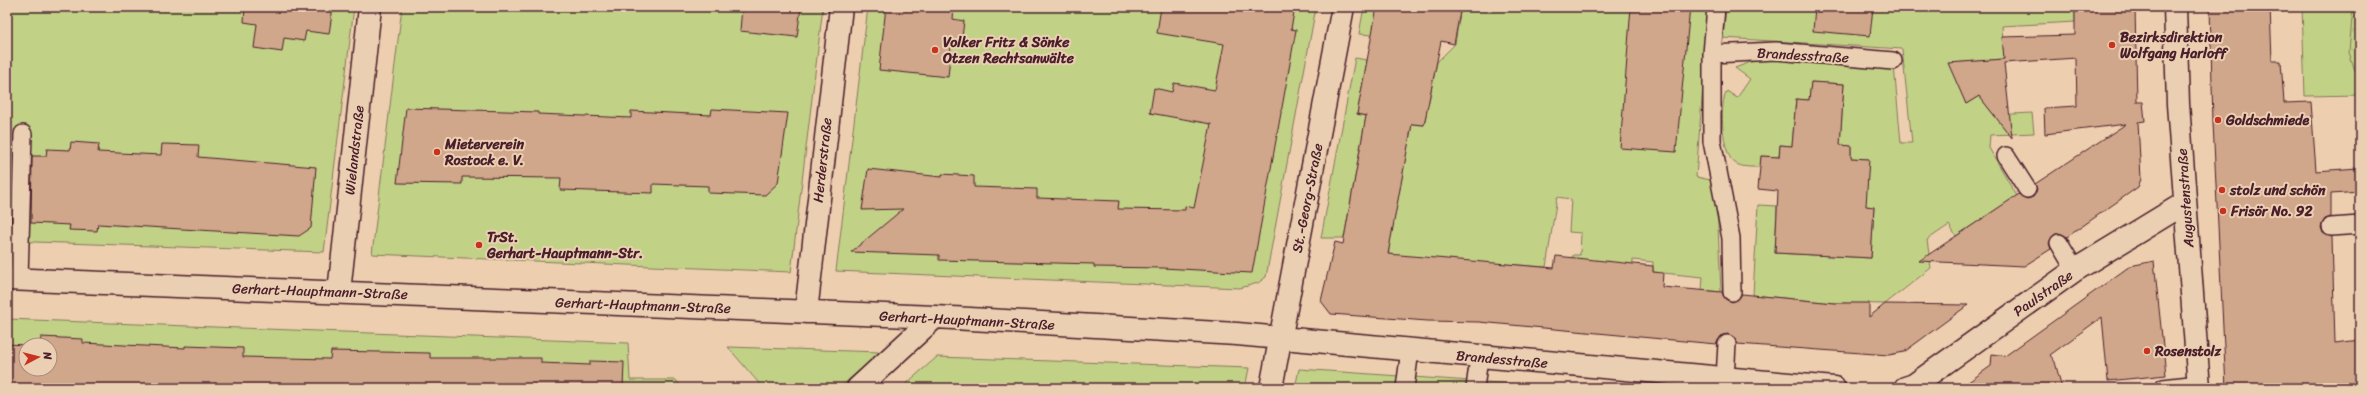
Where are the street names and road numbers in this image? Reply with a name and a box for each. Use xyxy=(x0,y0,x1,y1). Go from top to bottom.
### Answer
street label: Brandesstraße xyxy=(1756,41,1850,70)
street label: Wielandstraße xyxy=(337,104,372,196)
street label: Herderstraße xyxy=(806,116,839,204)
street label: St.-Georg-Straße xyxy=(1285,141,1330,255)
street label: Augustenstraße xyxy=(2170,148,2202,249)
street label: Paulstraße xyxy=(2008,263,2079,323)
street label: Gerhart-Hauptmann-Straße xyxy=(232,276,408,307)
street label: Gerhart-Hauptmann-Straße xyxy=(555,290,731,321)
street label: Gerhart-Hauptmann-Straße xyxy=(879,303,1055,338)
street label: Brandesstraße xyxy=(1455,343,1549,376)

